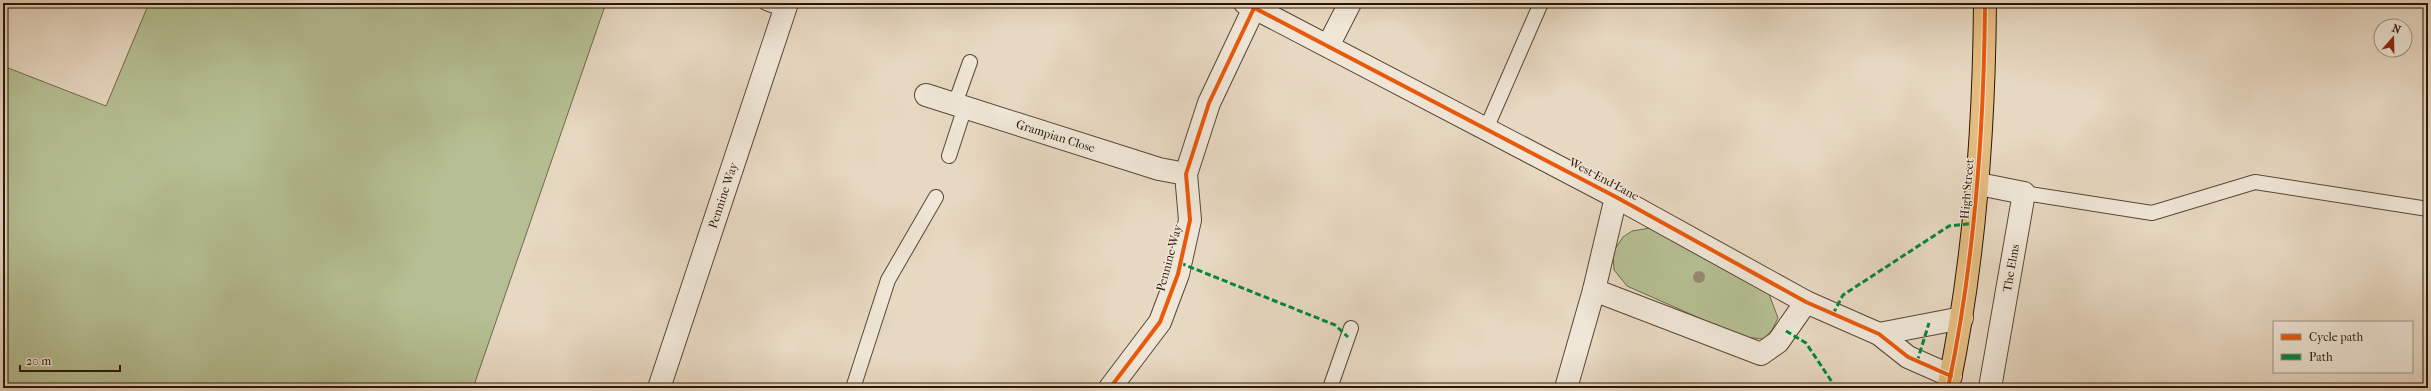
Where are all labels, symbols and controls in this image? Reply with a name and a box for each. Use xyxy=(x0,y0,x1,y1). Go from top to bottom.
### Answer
north arrow xyxy=(2373,18,2413,58)
text: N xyxy=(2390,22,2403,37)
street label: Grampian Close xyxy=(1014,117,1097,155)
street label: West End Lane xyxy=(1566,154,1641,203)
street label: High Street xyxy=(1957,158,1977,220)
street label: Pennine Way xyxy=(706,160,741,230)
street label: Pennine Way xyxy=(1153,223,1185,293)
street label: The Elms xyxy=(2000,242,2022,293)
legend xyxy=(2273,321,2413,373)
text: Cycle path xyxy=(2309,330,2364,344)
scale bar xyxy=(20,347,120,373)
text: Path xyxy=(2309,350,2333,364)
text: 20 m xyxy=(26,354,51,368)

